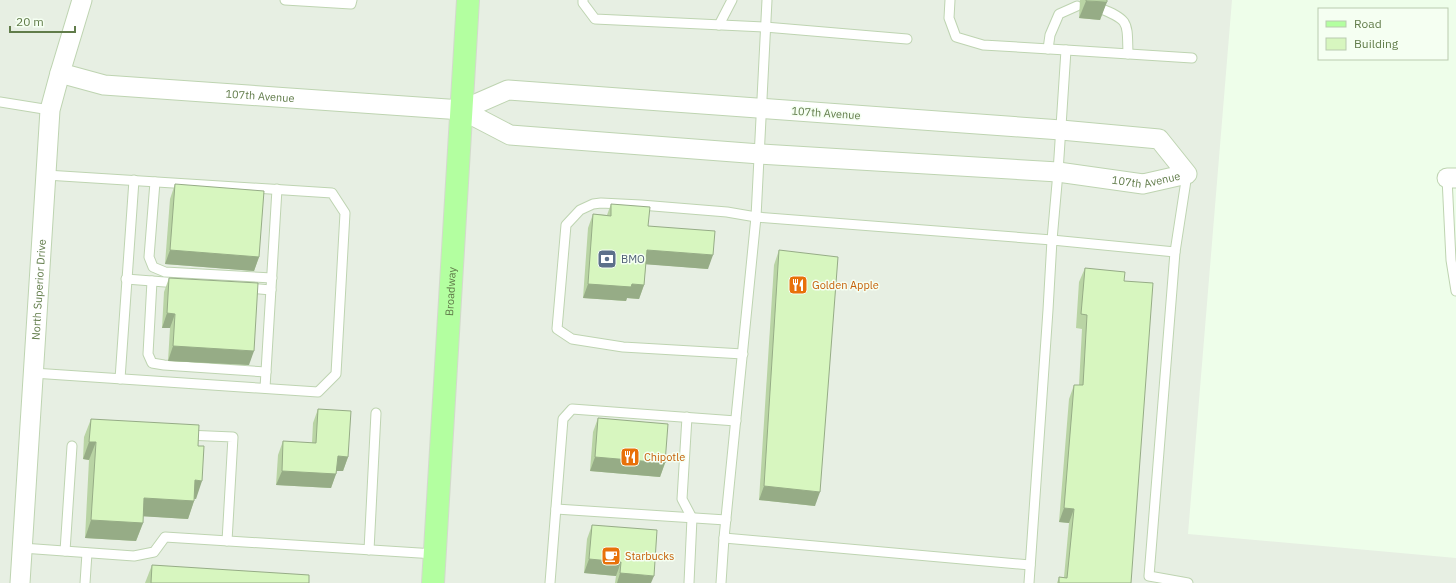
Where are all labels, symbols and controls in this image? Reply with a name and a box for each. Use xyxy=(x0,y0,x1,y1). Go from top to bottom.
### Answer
scale bar xyxy=(10,8,75,34)
legend xyxy=(1318,8,1448,60)
text: 20 m xyxy=(16,14,44,29)
text: Road xyxy=(1354,16,1382,31)
text: Building xyxy=(1354,36,1399,51)
street label: 107th Avenue xyxy=(225,86,295,105)
street label: 107th Avenue xyxy=(791,104,861,122)
street label: 107th Avenue xyxy=(1111,169,1182,191)
street label: North Superior Drive xyxy=(28,239,49,340)
bank icon: BMO xyxy=(596,248,618,270)
place label: BMO xyxy=(621,252,645,266)
street label: Broadway xyxy=(442,266,459,317)
restaurant icon: Golden Apple xyxy=(787,274,809,296)
place label: Golden Apple xyxy=(812,278,879,292)
restaurant icon: Chipotle xyxy=(619,446,641,468)
place label: Chipotle xyxy=(644,450,685,464)
cafe icon: Starbucks xyxy=(600,545,622,567)
place label: Starbucks xyxy=(625,549,674,563)

